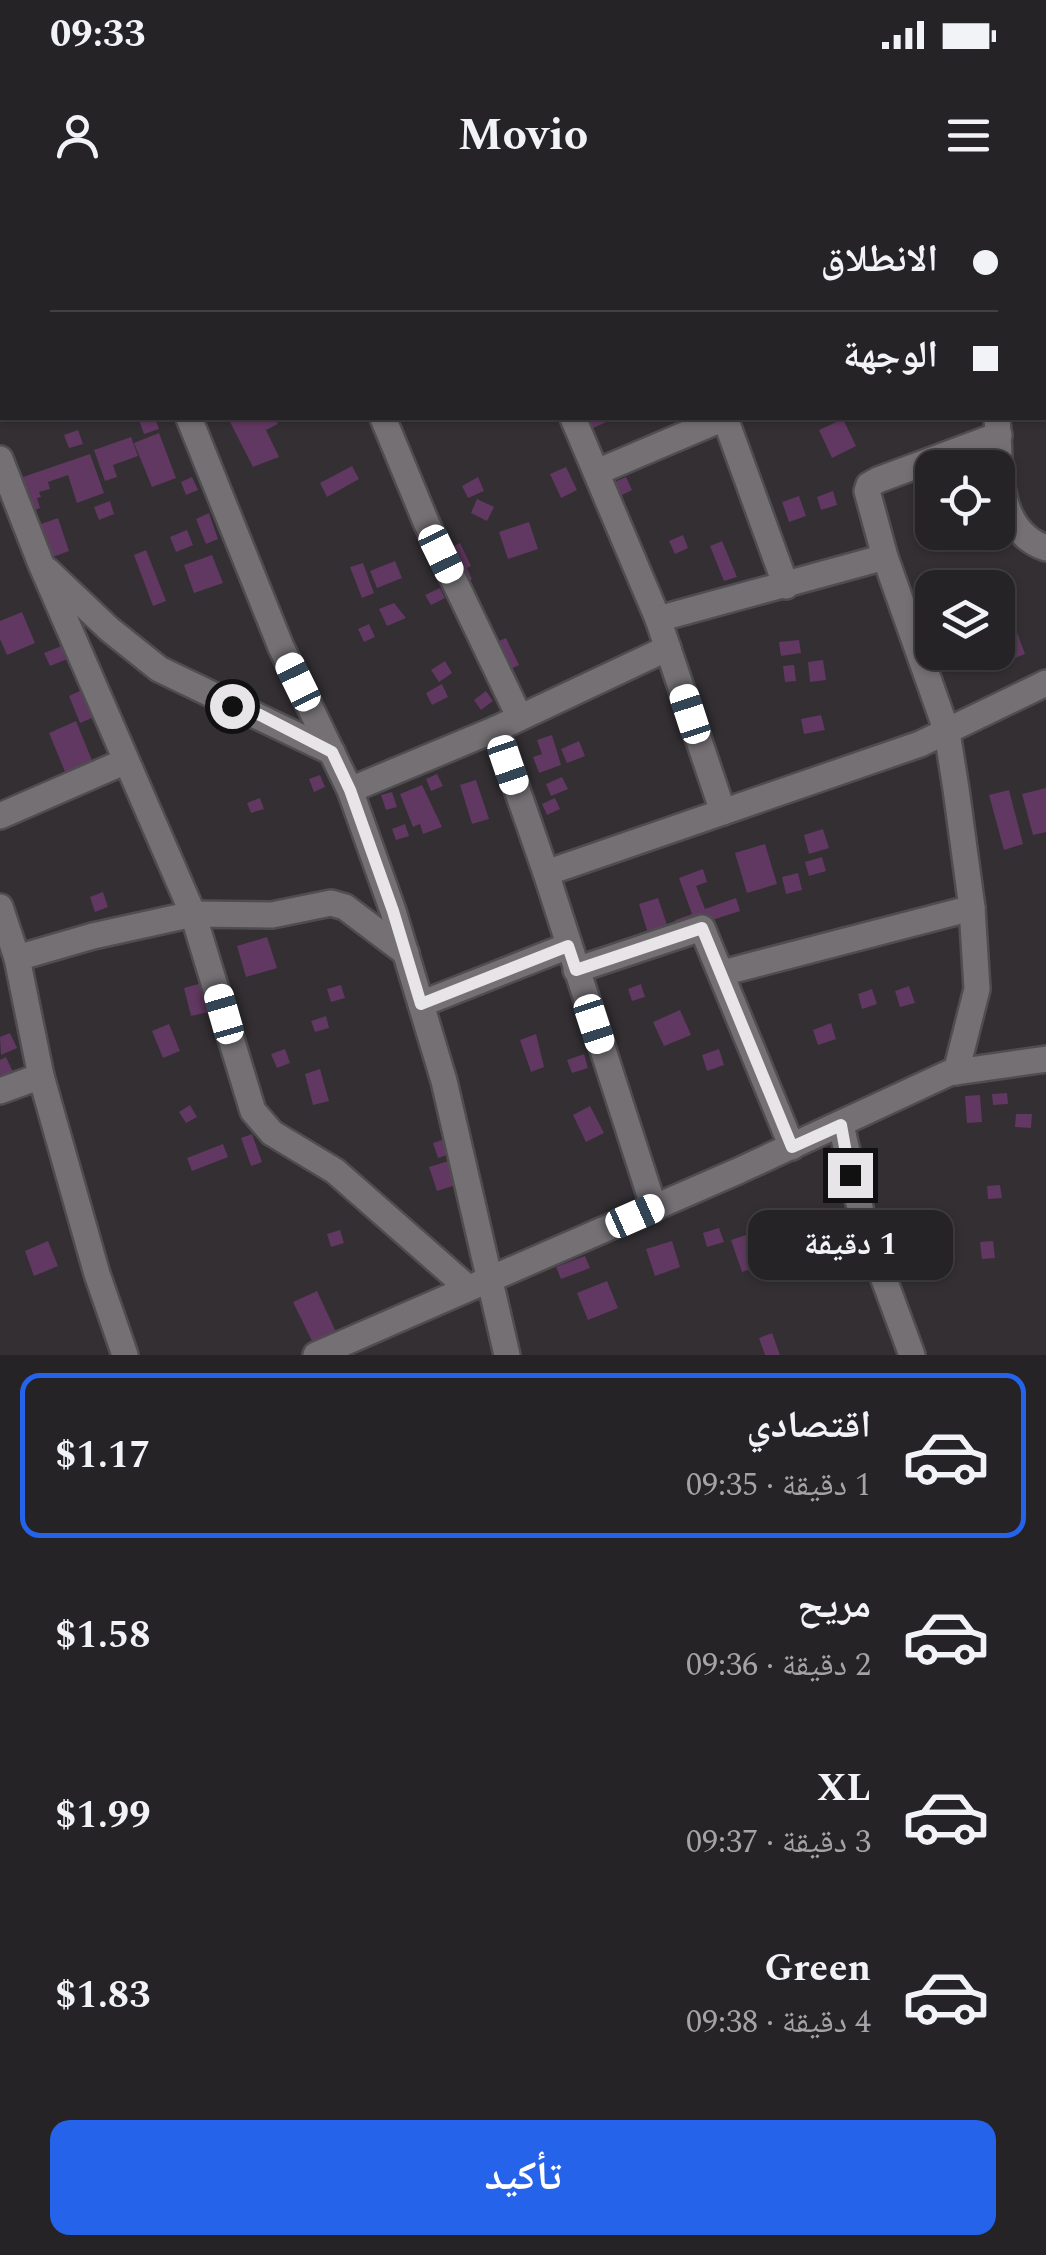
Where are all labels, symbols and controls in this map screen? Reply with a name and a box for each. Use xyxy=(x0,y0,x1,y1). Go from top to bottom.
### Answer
text: 09:33 xyxy=(50,6,145,64)
text: Movio xyxy=(458,101,588,170)
icon: person xyxy=(50,108,105,163)
icon: menu xyxy=(941,108,996,163)
text: الانطلاق xyxy=(820,231,938,289)
text: الوجهة xyxy=(843,327,938,385)
map controls xyxy=(915,450,1015,670)
button: locate xyxy=(915,450,1015,550)
car xyxy=(414,520,468,588)
button: layers xyxy=(915,570,1015,670)
car xyxy=(271,648,325,716)
car xyxy=(666,681,714,747)
route start xyxy=(210,684,255,729)
car xyxy=(484,732,532,798)
car xyxy=(201,981,247,1047)
car xyxy=(570,991,618,1057)
route end xyxy=(828,1153,873,1198)
car xyxy=(601,1190,669,1242)
callout: 1 دقيقة xyxy=(748,1210,952,1280)
text: 1 دقيقة xyxy=(804,1220,897,1269)
text: اقتصادي xyxy=(747,1397,871,1455)
icon: car xyxy=(901,1411,991,1501)
text: $1.17 xyxy=(55,1427,150,1485)
text: 1 دقيقة · 09:35 xyxy=(686,1461,871,1510)
text: مريح xyxy=(797,1577,871,1635)
icon: car xyxy=(901,1591,991,1681)
text: $1.58 xyxy=(55,1607,150,1665)
text: 2 دقيقة · 09:36 xyxy=(686,1641,871,1690)
text: XL xyxy=(817,1760,871,1818)
icon: car xyxy=(901,1771,991,1861)
text: $1.99 xyxy=(55,1787,150,1845)
text: 3 دقيقة · 09:37 xyxy=(686,1818,871,1867)
text: Green xyxy=(764,1940,871,1998)
icon: car xyxy=(901,1951,991,2041)
text: $1.83 xyxy=(55,1967,150,2025)
text: 4 دقيقة · 09:38 xyxy=(686,1998,871,2047)
button: تأكيد xyxy=(50,2120,996,2235)

